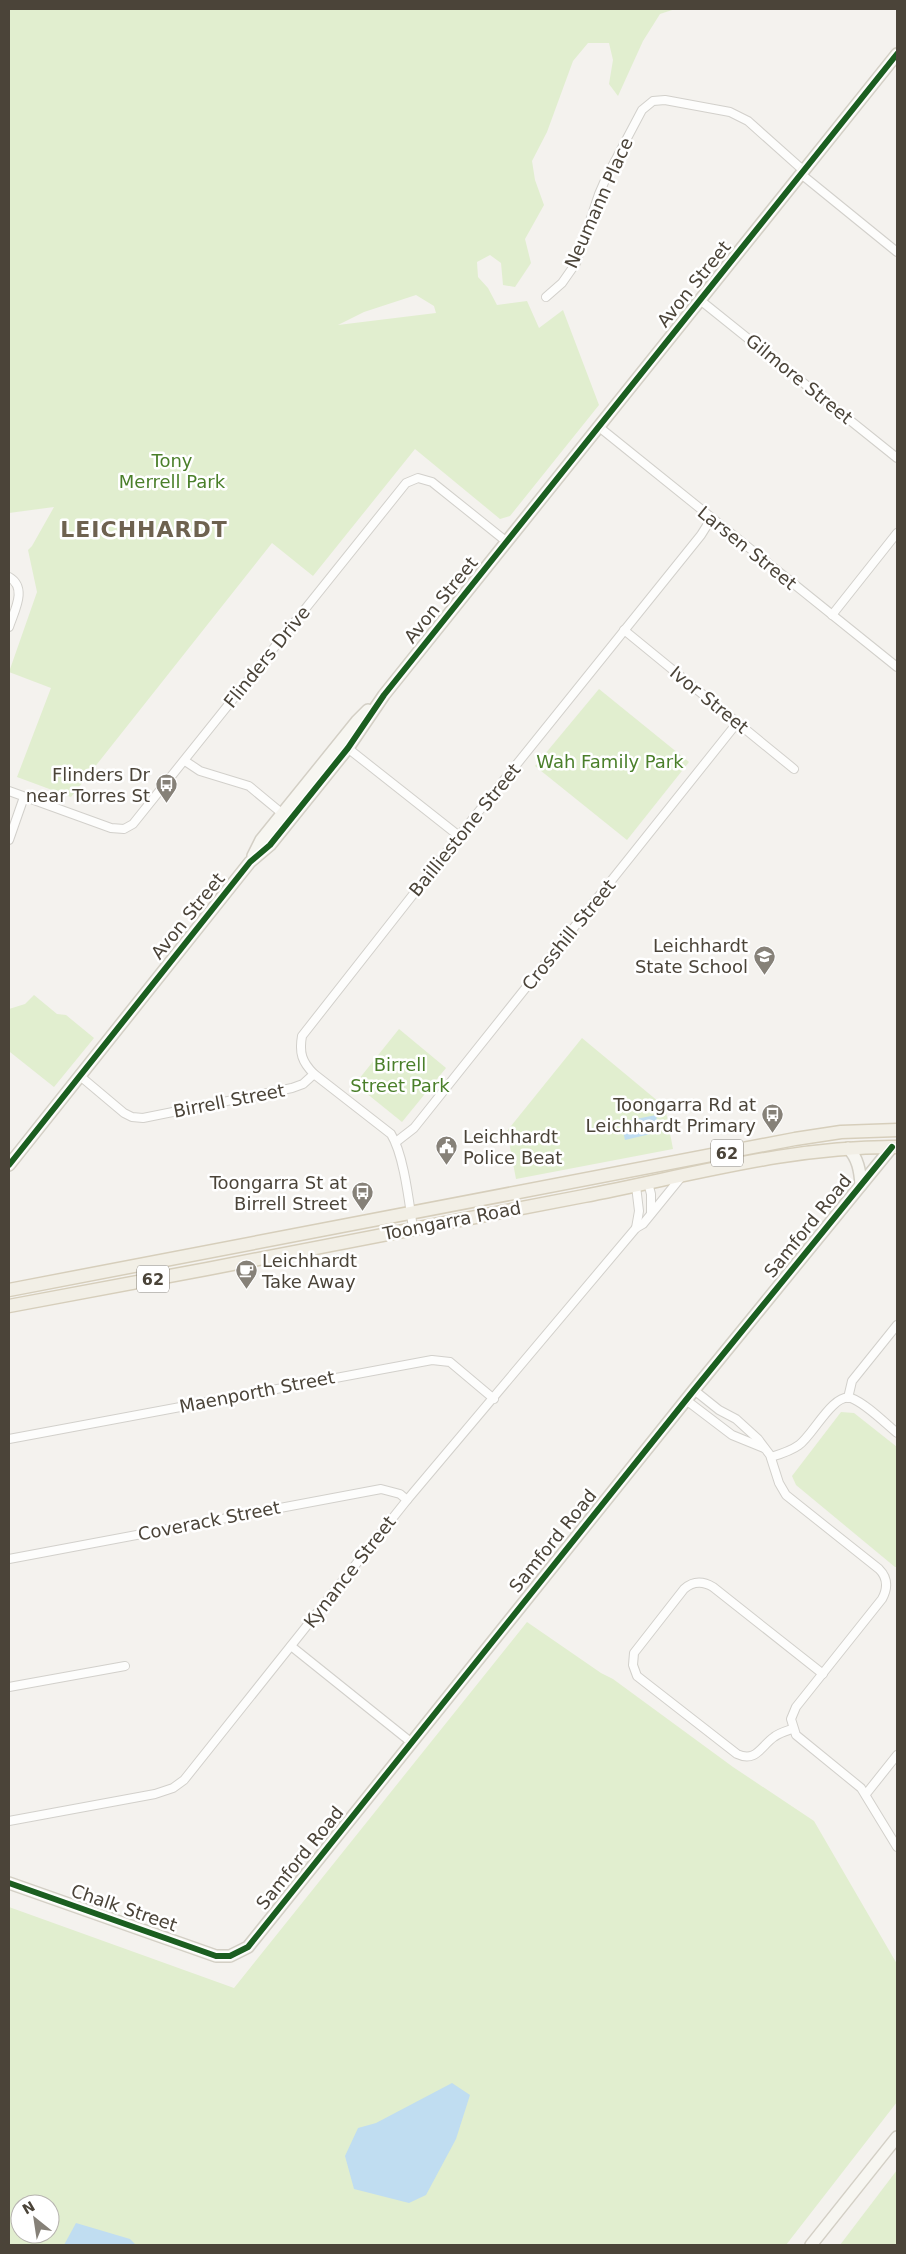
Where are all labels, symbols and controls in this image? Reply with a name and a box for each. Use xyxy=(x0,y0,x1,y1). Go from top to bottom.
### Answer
street label: Neumann Place xyxy=(560,134,637,271)
street label: Avon Street xyxy=(652,236,735,331)
street label: Gilmore Street xyxy=(742,329,857,428)
park label: Tony Merrell Park xyxy=(119,450,226,492)
street label: Larsen Street xyxy=(694,501,801,594)
district label: LEICHHARDT xyxy=(60,517,228,542)
street label: Avon Street xyxy=(399,552,482,647)
street label: Flinders Drive xyxy=(219,602,314,712)
street label: Ivor Street xyxy=(666,662,753,738)
park label: Wah Family Park xyxy=(536,751,684,772)
street label: Bailliestone Street xyxy=(405,759,525,900)
place label: Flinders Dr near Torres St xyxy=(26,764,151,806)
bus stop icon: Flinders Dr near Torres St xyxy=(154,773,178,804)
street label: Avon Street xyxy=(146,868,229,963)
street label: Crosshill Street xyxy=(518,875,620,994)
place label: Leichhardt State School xyxy=(635,935,748,977)
school or university icon: Leichhardt State School xyxy=(752,944,776,975)
park label: Birrell Street Park xyxy=(350,1054,450,1096)
street label: Birrell Street xyxy=(171,1079,286,1122)
place label: Toongarra Rd at Leichhardt Primary xyxy=(586,1094,756,1136)
bus stop icon: Toongarra Rd at Leichhardt Primary xyxy=(760,1103,784,1134)
place label: Leichhardt Police Beat xyxy=(463,1126,562,1168)
public building icon: Leichhardt Police Beat xyxy=(435,1135,459,1166)
road number: 62 xyxy=(711,1140,743,1166)
street label: Samford Road xyxy=(760,1170,856,1282)
place label: Toongarra St at Birrell Street xyxy=(209,1172,347,1214)
bus stop icon: Toongarra St at Birrell Street xyxy=(351,1181,375,1212)
street label: Toongarra Road xyxy=(380,1197,523,1244)
place label: Leichhardt Take Away xyxy=(261,1250,357,1292)
cafe icon: Leichhardt Take Away xyxy=(234,1259,258,1290)
road number: 62 xyxy=(137,1266,169,1292)
street label: Maenporth Street xyxy=(177,1366,336,1417)
street label: Samford Road xyxy=(505,1485,601,1597)
street label: Coverack Street xyxy=(136,1496,282,1545)
street label: Kynance Street xyxy=(299,1511,400,1632)
street label: Samford Road xyxy=(252,1802,348,1914)
street label: Chalk Street xyxy=(68,1880,180,1936)
north arrow xyxy=(10,2194,60,2244)
text: N xyxy=(19,2198,38,2218)

